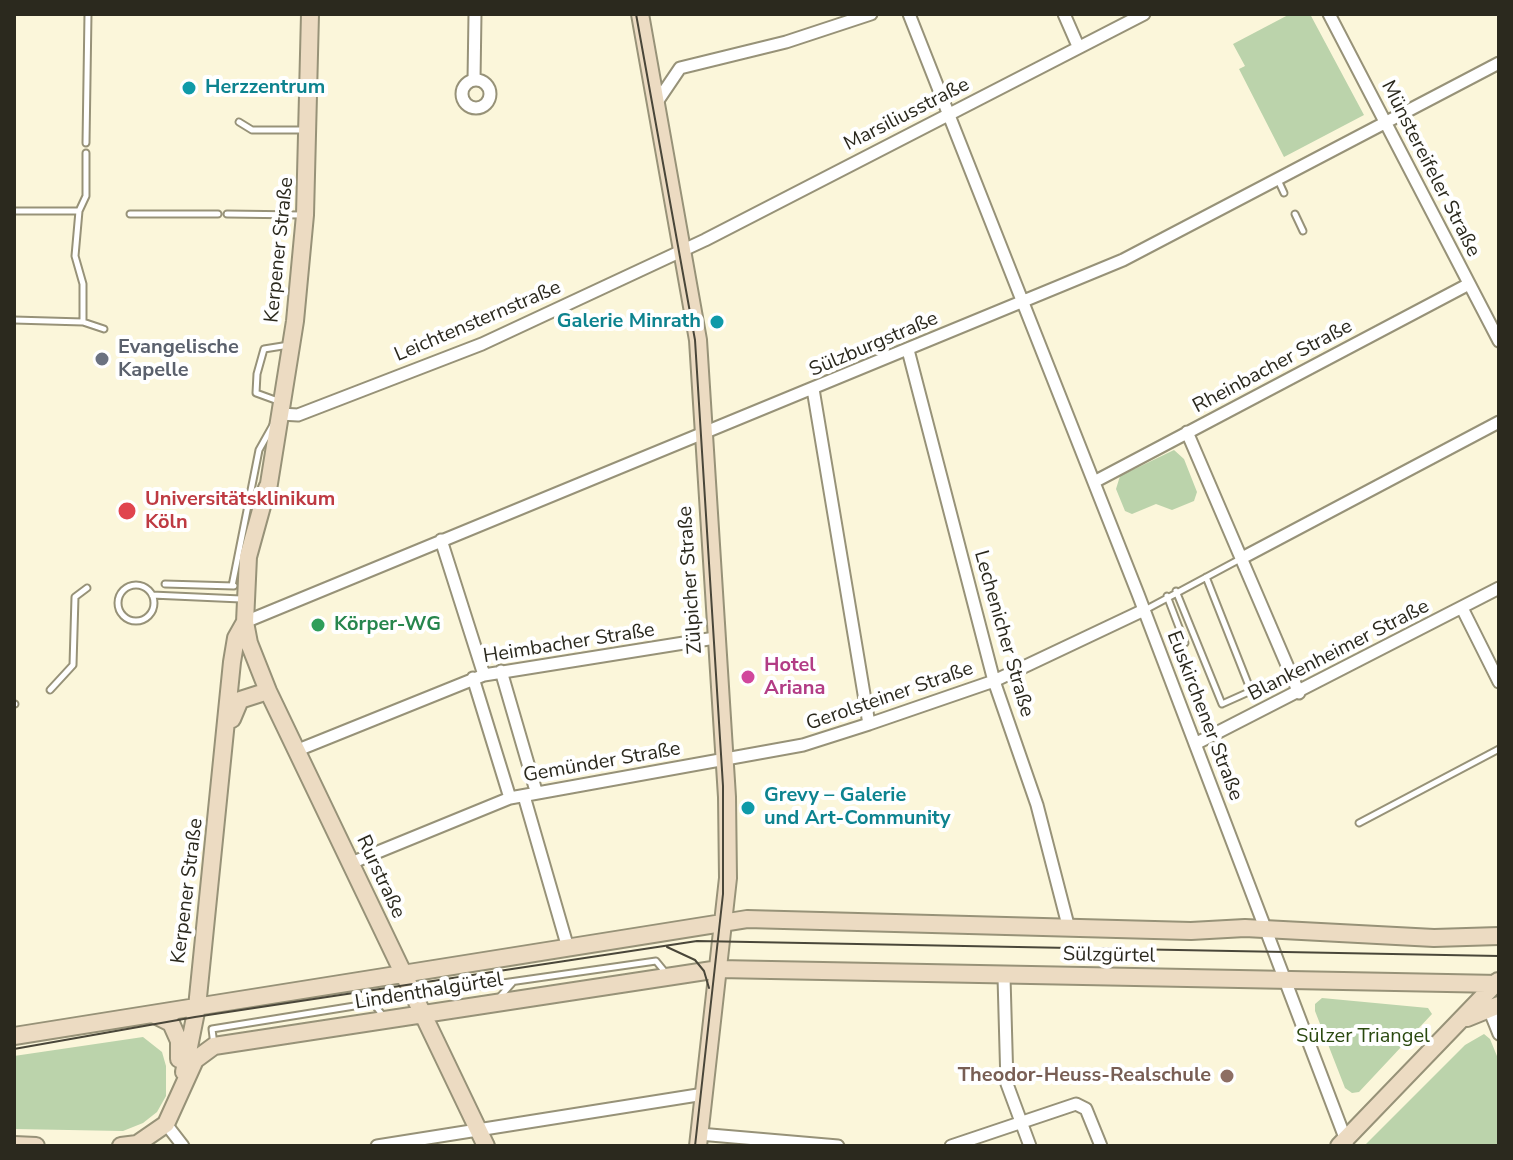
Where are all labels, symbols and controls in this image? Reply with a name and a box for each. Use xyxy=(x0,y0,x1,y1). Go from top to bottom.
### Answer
street label: Marsiliusstraße xyxy=(840,73,974,157)
place label: Herzzentrum xyxy=(205,76,325,100)
street label: Münstereifeler Straße xyxy=(1375,77,1485,261)
marker: Herzzentrum xyxy=(180,79,198,97)
street label: Kerpener Straße xyxy=(260,176,300,324)
street label: Leichtensternstraße xyxy=(391,276,565,368)
street label: Sülzburgstraße xyxy=(806,307,942,383)
place label: Galerie Minrath xyxy=(557,310,701,334)
marker: Galerie Minrath xyxy=(708,313,726,331)
street label: Rheinbacher Straße xyxy=(1189,315,1357,419)
place label: Evangelische Kapelle xyxy=(118,336,239,383)
marker: Evangelische Kapelle xyxy=(93,350,111,368)
place label: Universitätsklinikum Köln xyxy=(145,488,335,535)
marker: Universitätsklinikum Köln xyxy=(116,500,138,522)
street label: Zülpicher Straße xyxy=(674,505,708,655)
street label: Lechenicher Straße xyxy=(968,548,1038,720)
street label: Blankenheimer Straße xyxy=(1245,595,1433,707)
place label: Körper-WG xyxy=(334,613,441,637)
marker: Körper-WG xyxy=(309,616,327,634)
street label: Heimbacher Straße xyxy=(482,619,656,669)
street label: Euskirchener Straße xyxy=(1161,628,1247,804)
place label: Hotel Ariana xyxy=(764,654,825,701)
street label: Gerolsteiner Straße xyxy=(803,657,977,737)
marker: Hotel Ariana xyxy=(739,668,757,686)
street label: Gemünder Straße xyxy=(521,737,683,789)
place label: Grevy – Galerie und Art-Community xyxy=(764,784,950,831)
marker: Grevy – Galerie und Art-Community xyxy=(739,799,757,817)
street label: Kerpener Straße xyxy=(167,817,209,965)
street label: Rurstraße xyxy=(350,832,410,922)
street label: Sülzgürtel xyxy=(1063,943,1155,969)
street label: Lindenthalgürtel xyxy=(353,968,505,1016)
park label: Sülzer Triangel xyxy=(1296,1025,1430,1049)
place label: Theodor-Heuss-Realschule xyxy=(958,1064,1211,1088)
marker: Theodor-Heuss-Realschule xyxy=(1218,1067,1236,1085)

